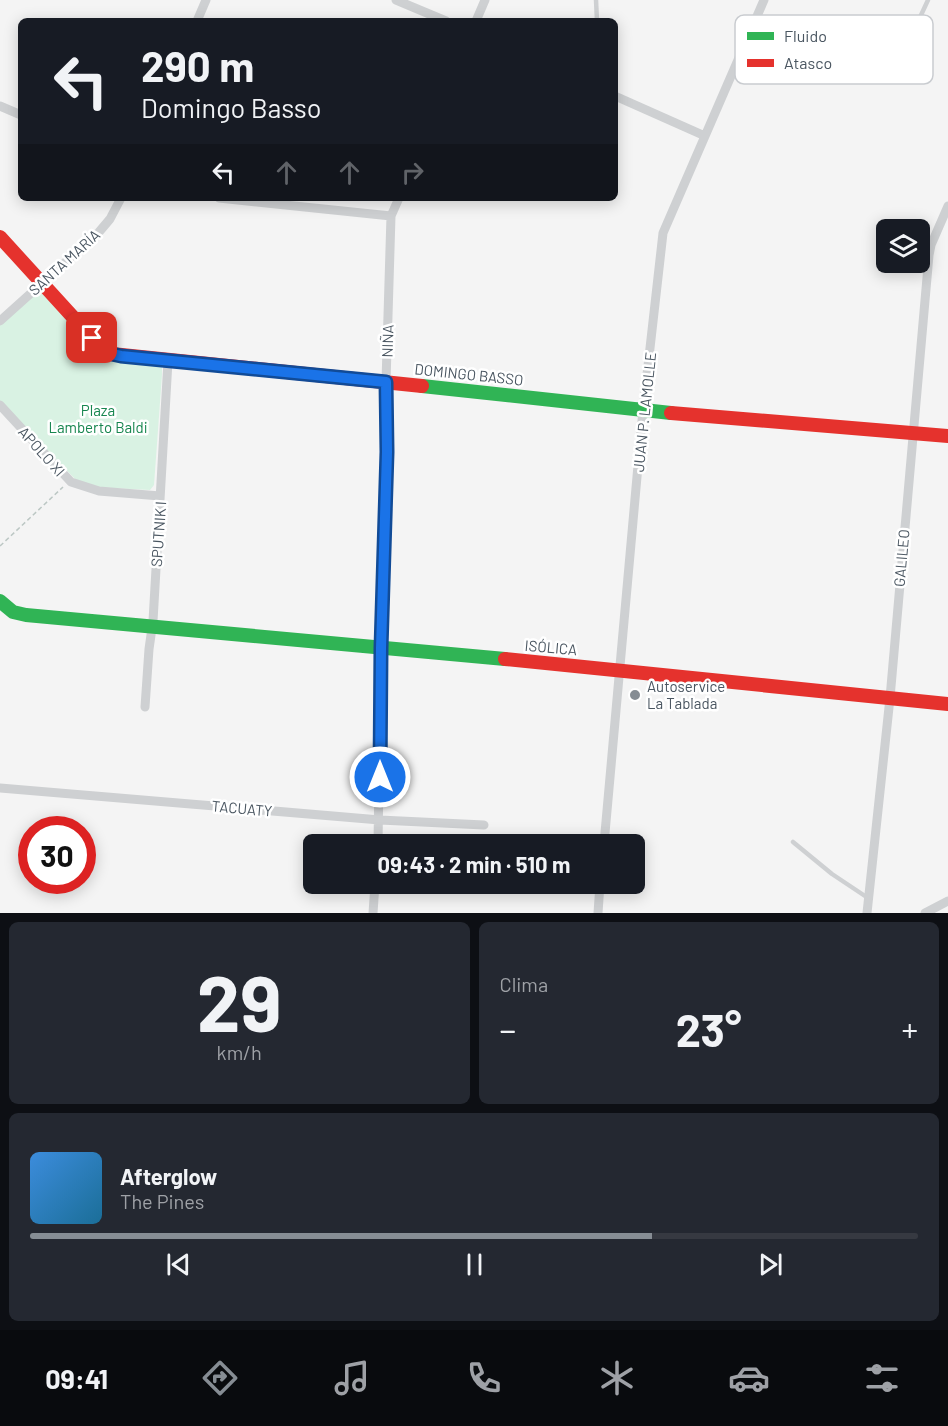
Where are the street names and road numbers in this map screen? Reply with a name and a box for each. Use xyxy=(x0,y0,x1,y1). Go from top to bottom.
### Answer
street label: SANTA MARÍA xyxy=(25,225,103,299)
street label: NIÑA xyxy=(377,324,397,358)
street label: JUAN P. LAMOLLE xyxy=(629,351,659,473)
street label: DOMINGO BASSO xyxy=(414,359,524,389)
street label: APOLO XI xyxy=(15,422,69,480)
street label: SPUTNIK I xyxy=(147,500,169,568)
street label: GALILEO xyxy=(890,529,912,587)
street label: ISÓLICA xyxy=(524,636,578,658)
street label: TACUATY xyxy=(211,796,273,820)

